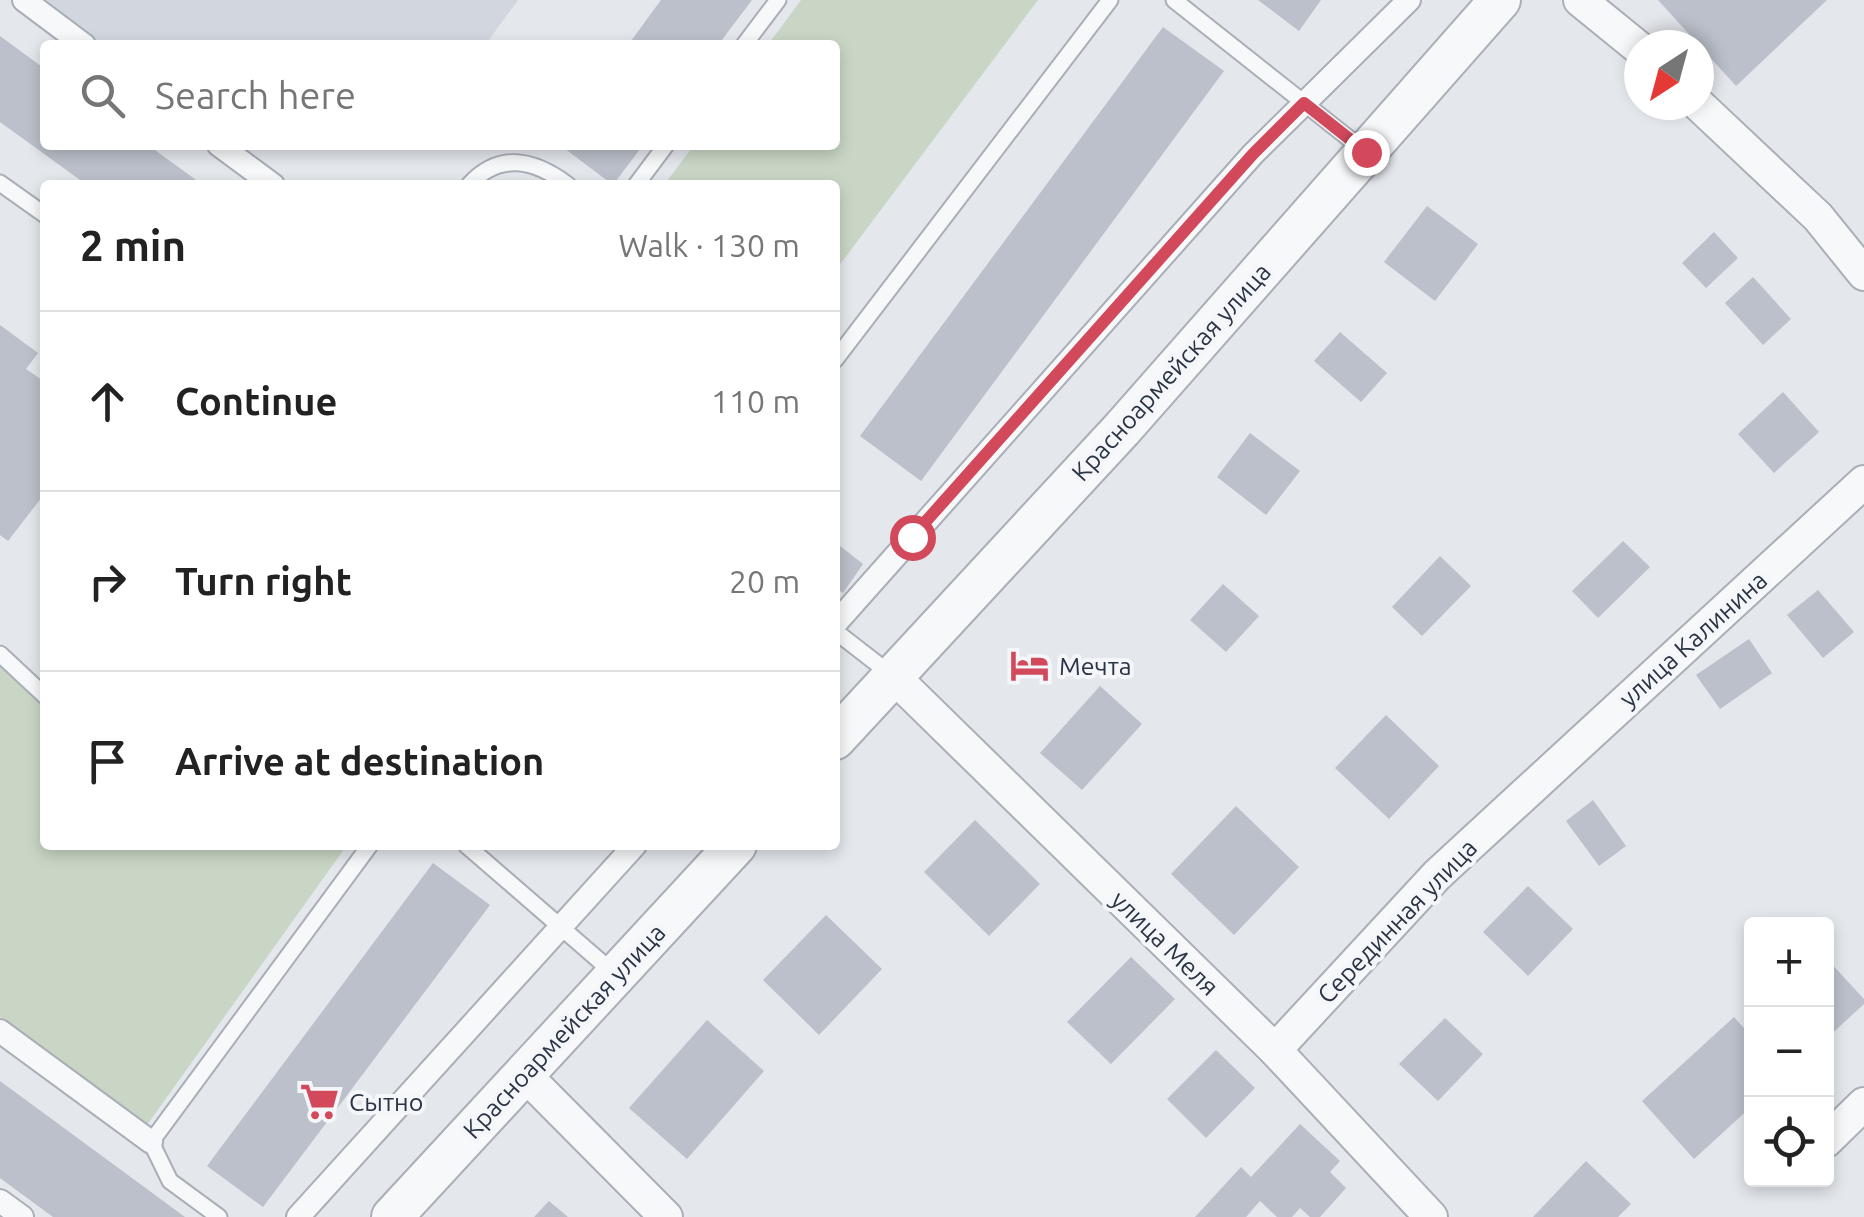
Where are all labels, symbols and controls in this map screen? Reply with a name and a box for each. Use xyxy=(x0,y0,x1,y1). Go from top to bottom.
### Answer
north arrow xyxy=(1624,30,1714,120)
search box xyxy=(40,40,840,150)
icon: search xyxy=(75,68,130,123)
text: Search here xyxy=(155,74,356,116)
route end xyxy=(1344,130,1390,176)
text: 2 min xyxy=(80,222,186,269)
text: Walk · 130 m xyxy=(618,227,800,263)
street label: Красноармейская улица xyxy=(1066,258,1276,486)
icon: ahead xyxy=(80,374,135,429)
text: Continue xyxy=(175,380,337,422)
text: 110 m xyxy=(711,383,800,419)
route start xyxy=(890,515,936,561)
icon: right xyxy=(80,554,135,609)
text: Turn right xyxy=(175,560,352,602)
text: 20 m xyxy=(729,563,800,599)
street label: улица Калинина xyxy=(1614,566,1772,712)
hotel icon: Мечта xyxy=(1008,645,1050,687)
place label: Мечта xyxy=(1059,652,1132,680)
icon: arrive xyxy=(80,734,135,789)
text: Arrive at destination xyxy=(175,740,544,782)
street label: Серединная улица xyxy=(1312,833,1482,1009)
street label: улица Меля xyxy=(1106,885,1224,1001)
map controls xyxy=(1744,917,1834,1187)
button: + xyxy=(1744,917,1834,1007)
street label: Красноармейская улица xyxy=(457,918,671,1144)
button: − xyxy=(1744,1007,1834,1097)
supermarket icon: Сытно xyxy=(298,1081,340,1123)
place label: Сытно xyxy=(349,1088,423,1116)
button: locate xyxy=(1744,1097,1834,1187)

